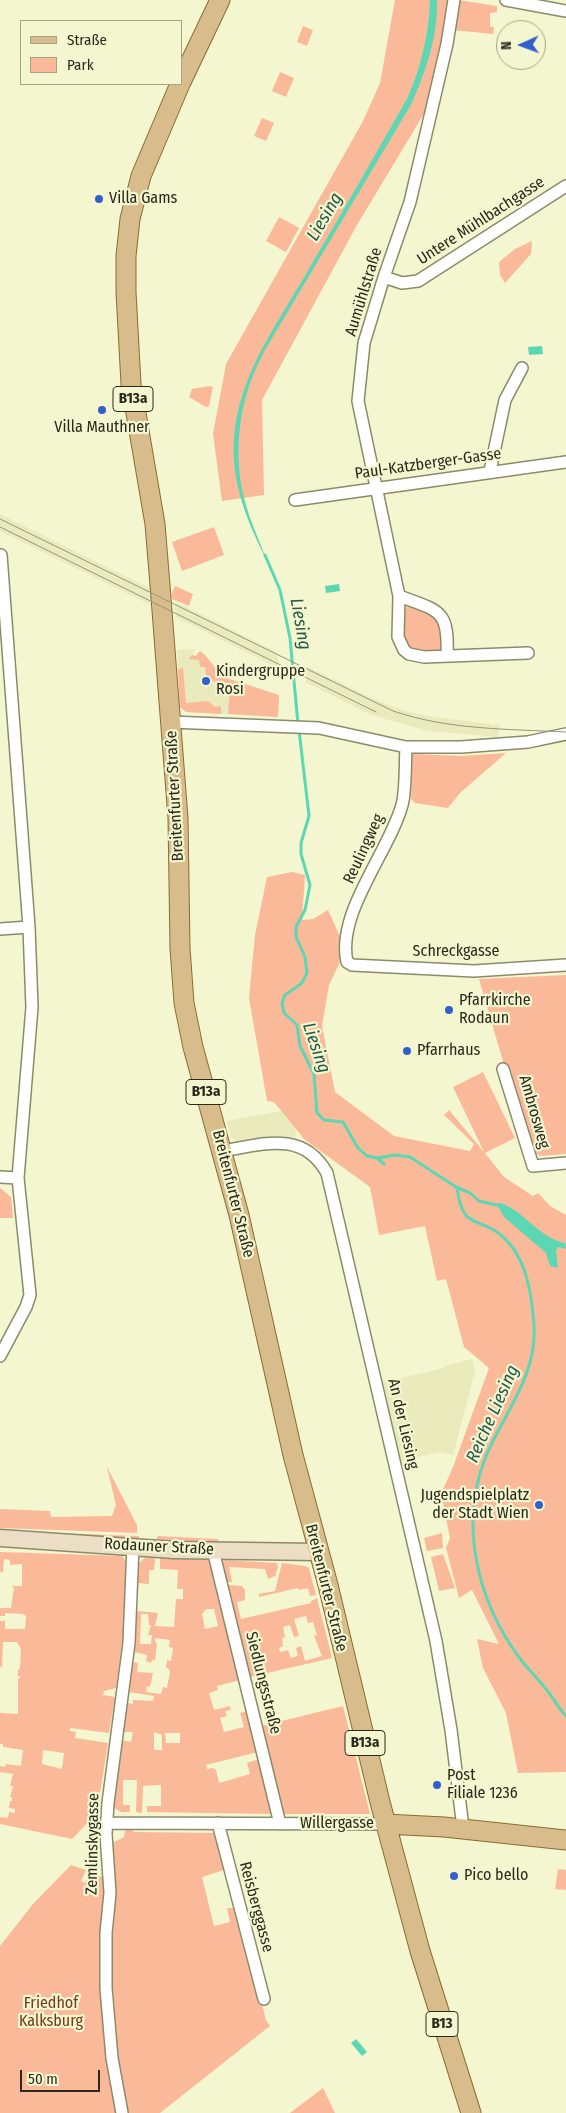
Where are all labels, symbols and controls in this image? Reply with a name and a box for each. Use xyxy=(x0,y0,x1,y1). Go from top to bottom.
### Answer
legend xyxy=(20,20,182,85)
north arrow xyxy=(496,20,546,70)
text: Straße xyxy=(67,31,107,49)
text: N xyxy=(498,41,515,50)
text: Park xyxy=(67,56,94,74)
street label: Untere Mühlbachgasse xyxy=(414,173,548,269)
place label: Villa Gams xyxy=(109,189,177,209)
water label: Liesing xyxy=(303,189,347,245)
marker: Villa Gams xyxy=(93,193,105,205)
street label: Aumühlstraße xyxy=(341,245,387,339)
road number: B13a xyxy=(113,386,153,412)
marker: Villa Mauthner xyxy=(96,404,108,416)
place label: Villa Mauthner xyxy=(54,418,150,438)
street label: Paul-Katzberger-Gasse xyxy=(354,444,502,484)
water label: Liesing xyxy=(285,597,315,651)
place label: Kindergruppe Rosi xyxy=(216,662,305,700)
marker: Kindergruppe Rosi xyxy=(200,675,212,687)
street label: Breitenfurter Straße xyxy=(162,730,188,862)
street label: Reulingweg xyxy=(339,811,389,887)
street label: Schreckgasse xyxy=(413,942,499,962)
place label: Pfarrkirche Rodaun xyxy=(459,991,531,1029)
marker: Pfarrkirche Rodaun xyxy=(443,1004,455,1016)
water label: Liesing xyxy=(297,1020,335,1076)
place label: Pfarrhaus xyxy=(417,1041,480,1061)
marker: Pfarrhaus xyxy=(401,1045,413,1057)
street label: Ambrosweg xyxy=(514,1073,554,1151)
road number: B13a xyxy=(186,1080,226,1104)
street label: Breitenfurter Straße xyxy=(208,1128,258,1260)
water label: Reiche Liesing xyxy=(462,1362,524,1466)
street label: An der Liesing xyxy=(383,1377,423,1471)
place label: Jugendspielplatz der Stadt Wien xyxy=(421,1486,529,1524)
marker: Jugendspielplatz der Stadt Wien xyxy=(533,1499,545,1511)
street label: Breitenfurter Straße xyxy=(301,1522,351,1654)
street label: Rodauner Straße xyxy=(104,1535,214,1559)
street label: Siedlungsstraße xyxy=(241,1630,285,1736)
road number: B13a xyxy=(345,1730,385,1756)
place label: Post Filiale 1236 xyxy=(447,1766,518,1804)
marker: Post Filiale 1236 xyxy=(431,1779,443,1791)
street label: Zemlinskygasse xyxy=(83,1793,103,1895)
street label: Willergasse xyxy=(300,1814,374,1834)
street label: Reisberggasse xyxy=(235,1860,277,1954)
place label: Pico bello xyxy=(464,1866,528,1886)
marker: Pico bello xyxy=(448,1870,460,1882)
park label: Friedhof Kalksburg xyxy=(19,1994,83,2032)
road number: B13 xyxy=(426,2012,458,2036)
scale bar xyxy=(22,2060,102,2092)
text: 50 m xyxy=(28,2070,58,2088)

